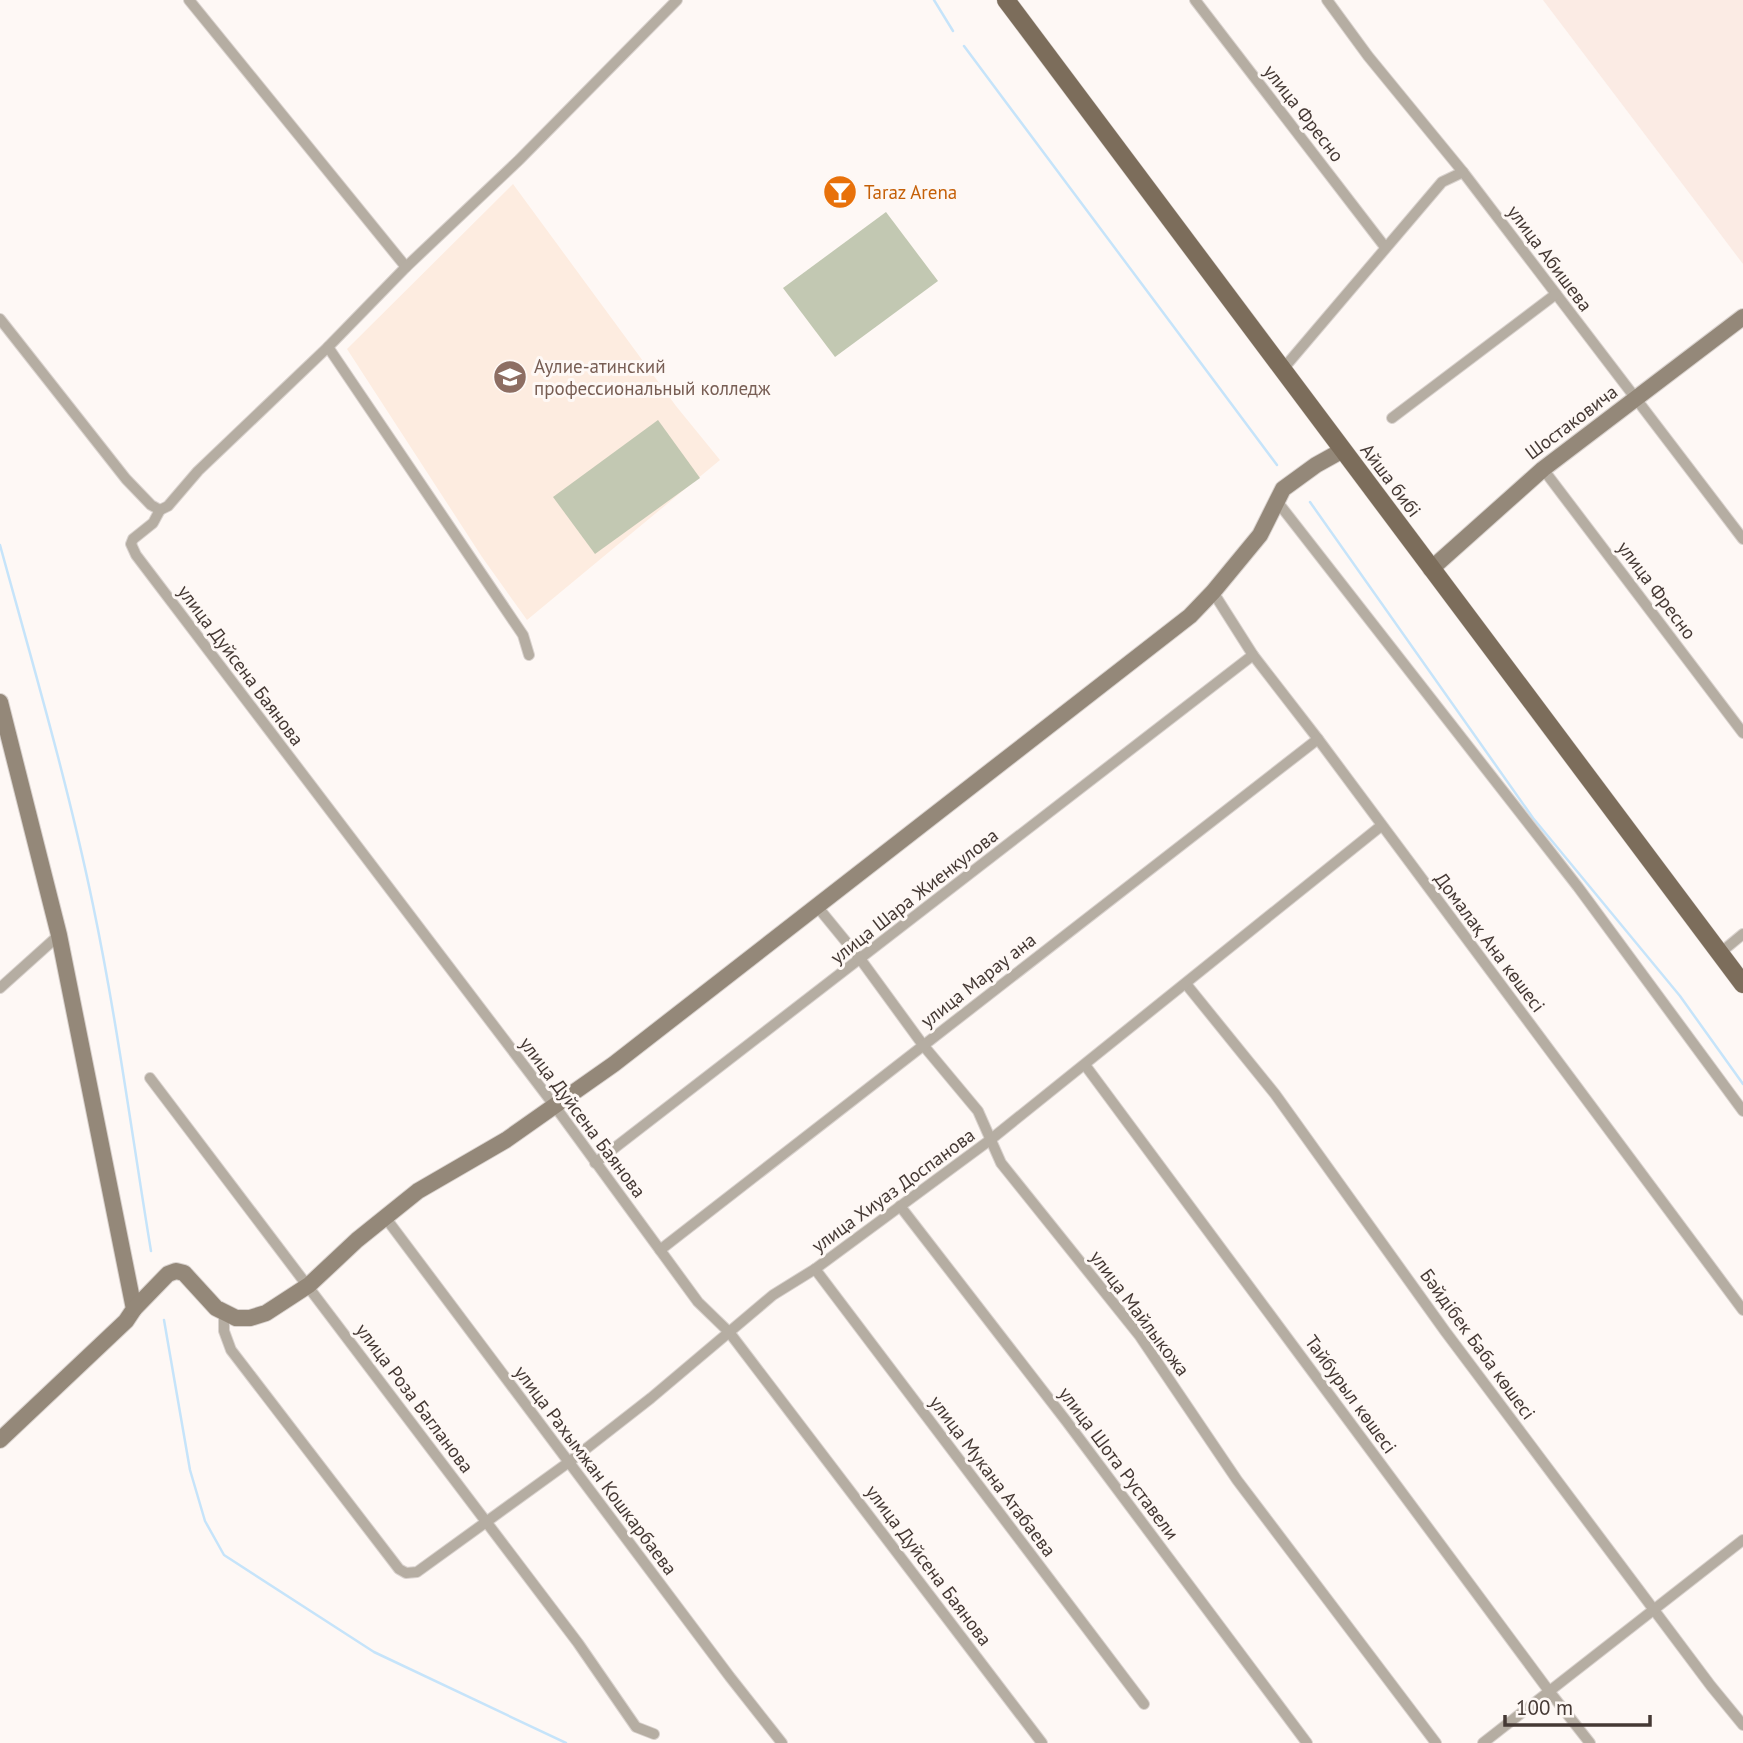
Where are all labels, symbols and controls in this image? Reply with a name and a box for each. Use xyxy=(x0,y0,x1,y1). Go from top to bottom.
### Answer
street label: улица Фресно xyxy=(1259,60,1349,166)
bar icon: Taraz Arena xyxy=(821,173,859,211)
place label: Taraz Arena xyxy=(864,180,957,204)
street label: улица Абишева xyxy=(1502,200,1598,316)
place label: Аулие-атинский профессиональный колледж xyxy=(534,354,771,400)
school or university icon: Аулие-атинский профессиональный колледж xyxy=(491,358,529,396)
street label: Шостаковича xyxy=(1520,379,1622,465)
street label: Айша бибі xyxy=(1356,439,1426,521)
street label: улица Фресно xyxy=(1612,536,1702,644)
street label: улица Дуйсена Баянова xyxy=(173,580,309,750)
street label: улица Шара Жиенкулова xyxy=(825,823,1003,969)
street label: Домалақ Ана көшесі xyxy=(1429,867,1551,1017)
street label: улица Марау ана xyxy=(915,927,1041,1033)
street label: улица Дуйсена Баянова xyxy=(515,1032,651,1202)
street label: улица Хиуаз Доспанова xyxy=(807,1123,979,1257)
street label: улица Майлыкожа xyxy=(1085,1245,1195,1381)
street label: Бәйдібек Баба көшесі xyxy=(1415,1264,1541,1424)
street label: улица Роза Багланова xyxy=(351,1318,479,1478)
street label: Тайбурыл көшесі xyxy=(1300,1330,1402,1458)
street label: улица Рахымжан Кошкарбаева xyxy=(509,1360,683,1580)
street label: улица Шота Руставели xyxy=(1054,1382,1184,1544)
street label: улица Мукана Атабаева xyxy=(925,1391,1061,1561)
street label: улица Дуйсена Баянова xyxy=(861,1480,997,1650)
scale bar xyxy=(1505,1684,1650,1728)
text: 100 m xyxy=(1516,1694,1573,1721)

